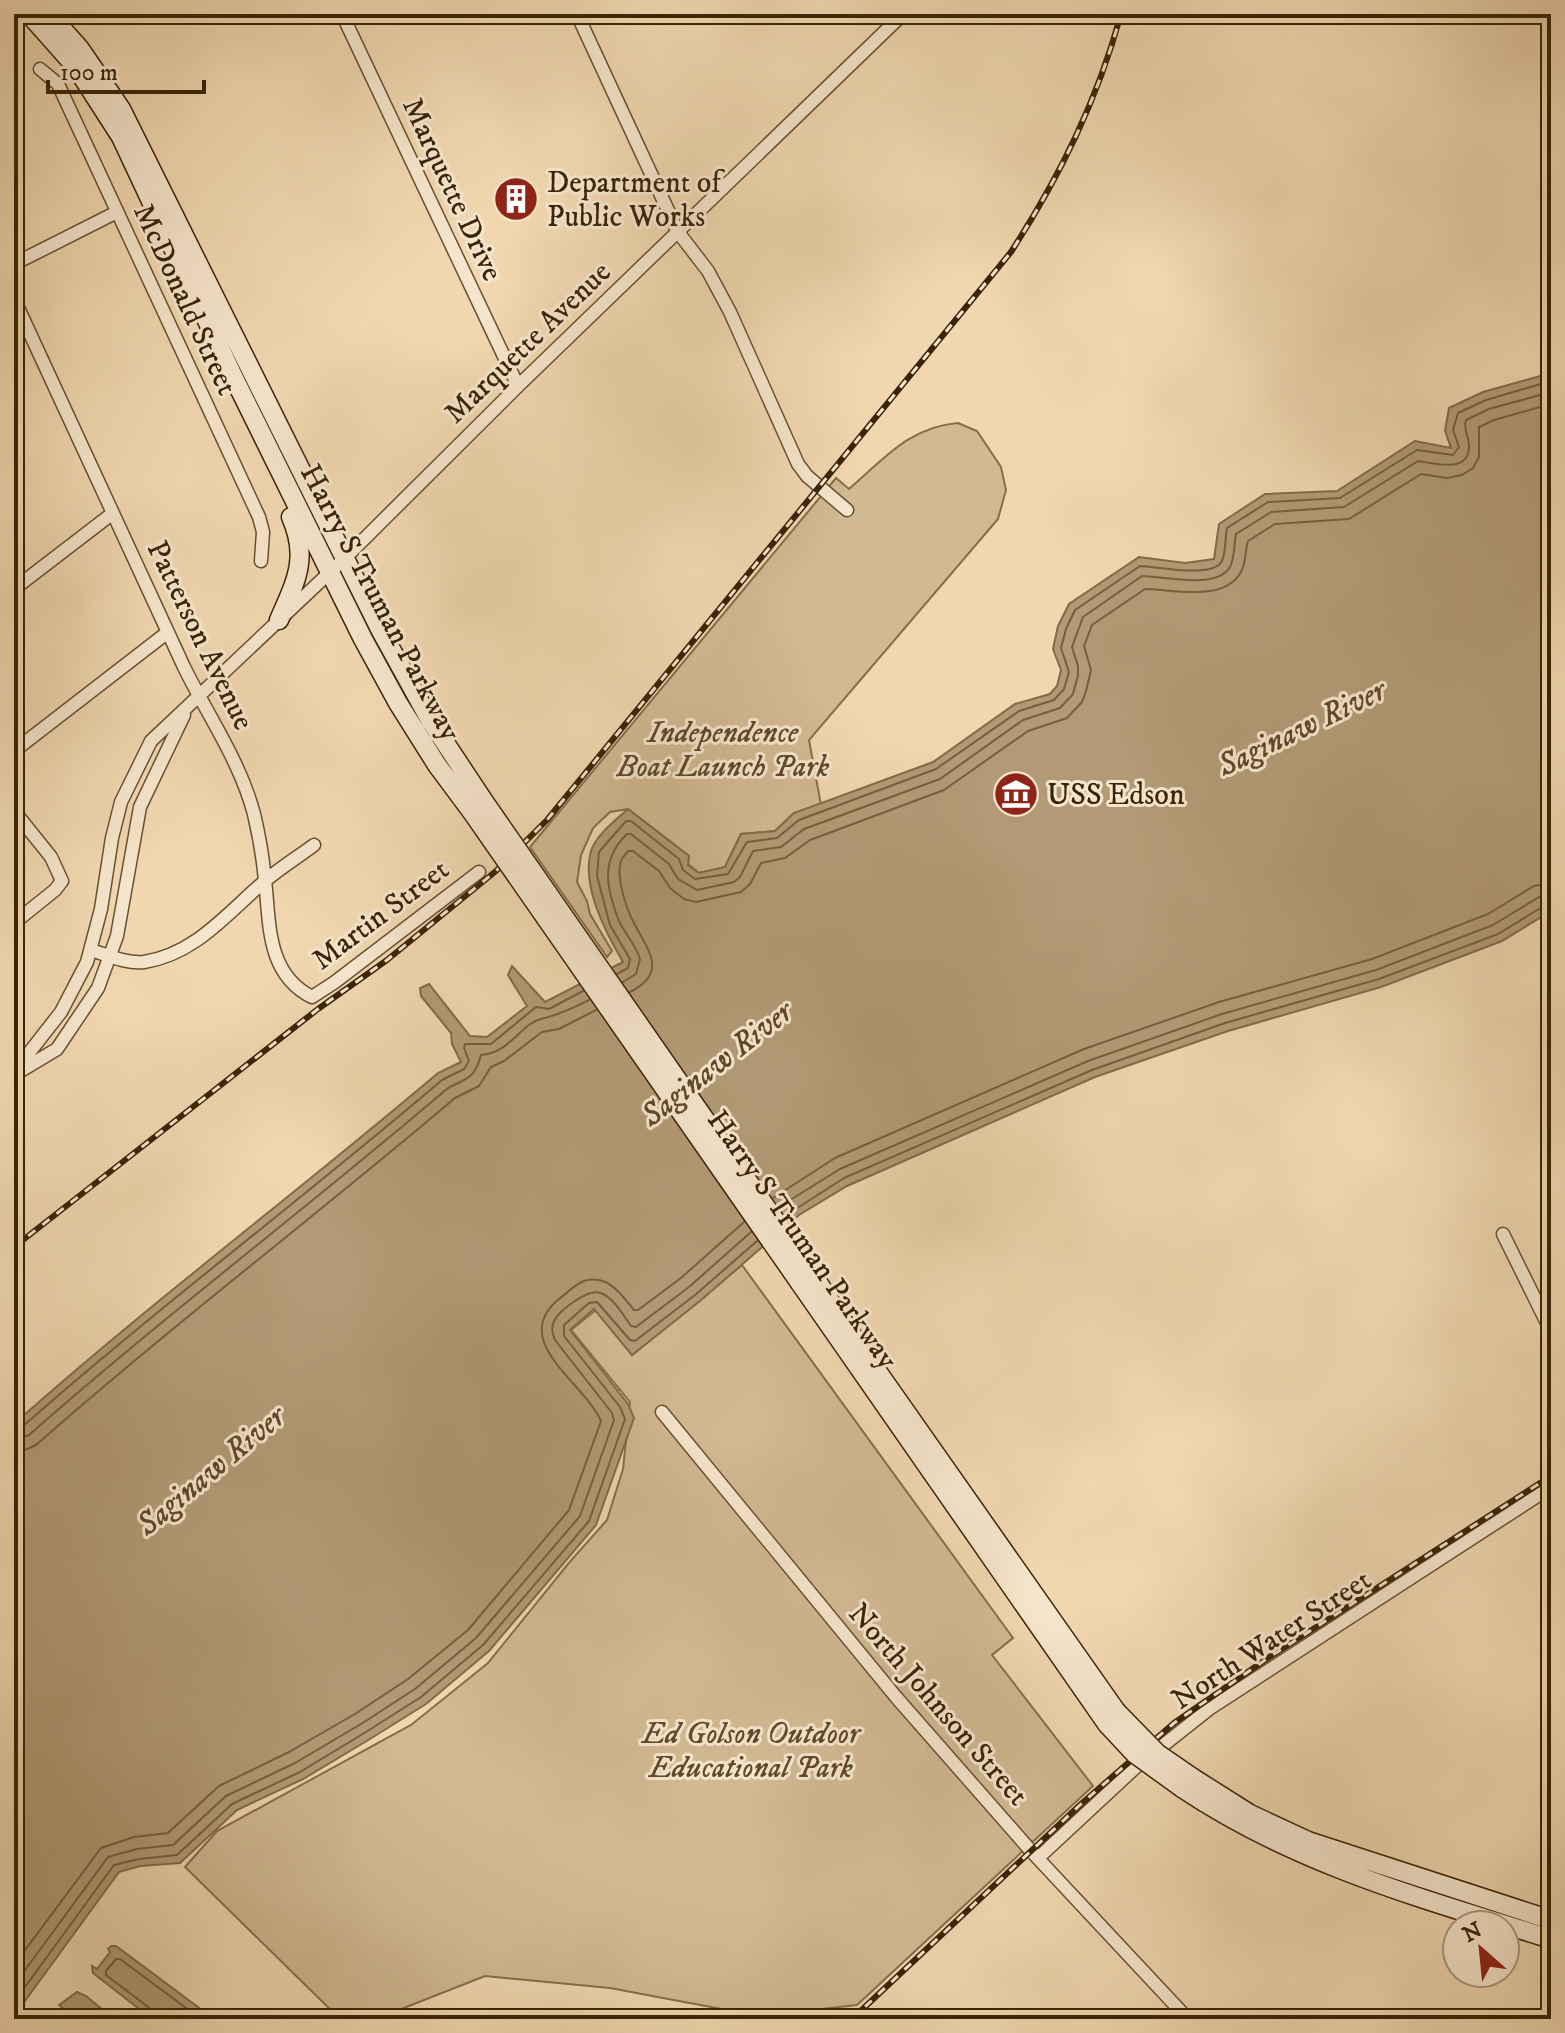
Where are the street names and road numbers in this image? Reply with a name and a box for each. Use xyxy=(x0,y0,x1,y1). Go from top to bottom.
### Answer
street label: Marquette Drive xyxy=(393,92,510,287)
street label: McDonald Street xyxy=(124,198,245,401)
street label: Marquette Avenue xyxy=(437,254,619,432)
street label: Harry S Truman Parkway xyxy=(291,458,469,748)
street label: Patterson Avenue xyxy=(138,535,261,736)
street label: Martin Street xyxy=(305,852,457,979)
street label: Harry S Truman Parkway xyxy=(698,1103,906,1377)
street label: North Water Street xyxy=(1165,1562,1379,1719)
street label: North Johnson Street xyxy=(840,1596,1036,1814)

